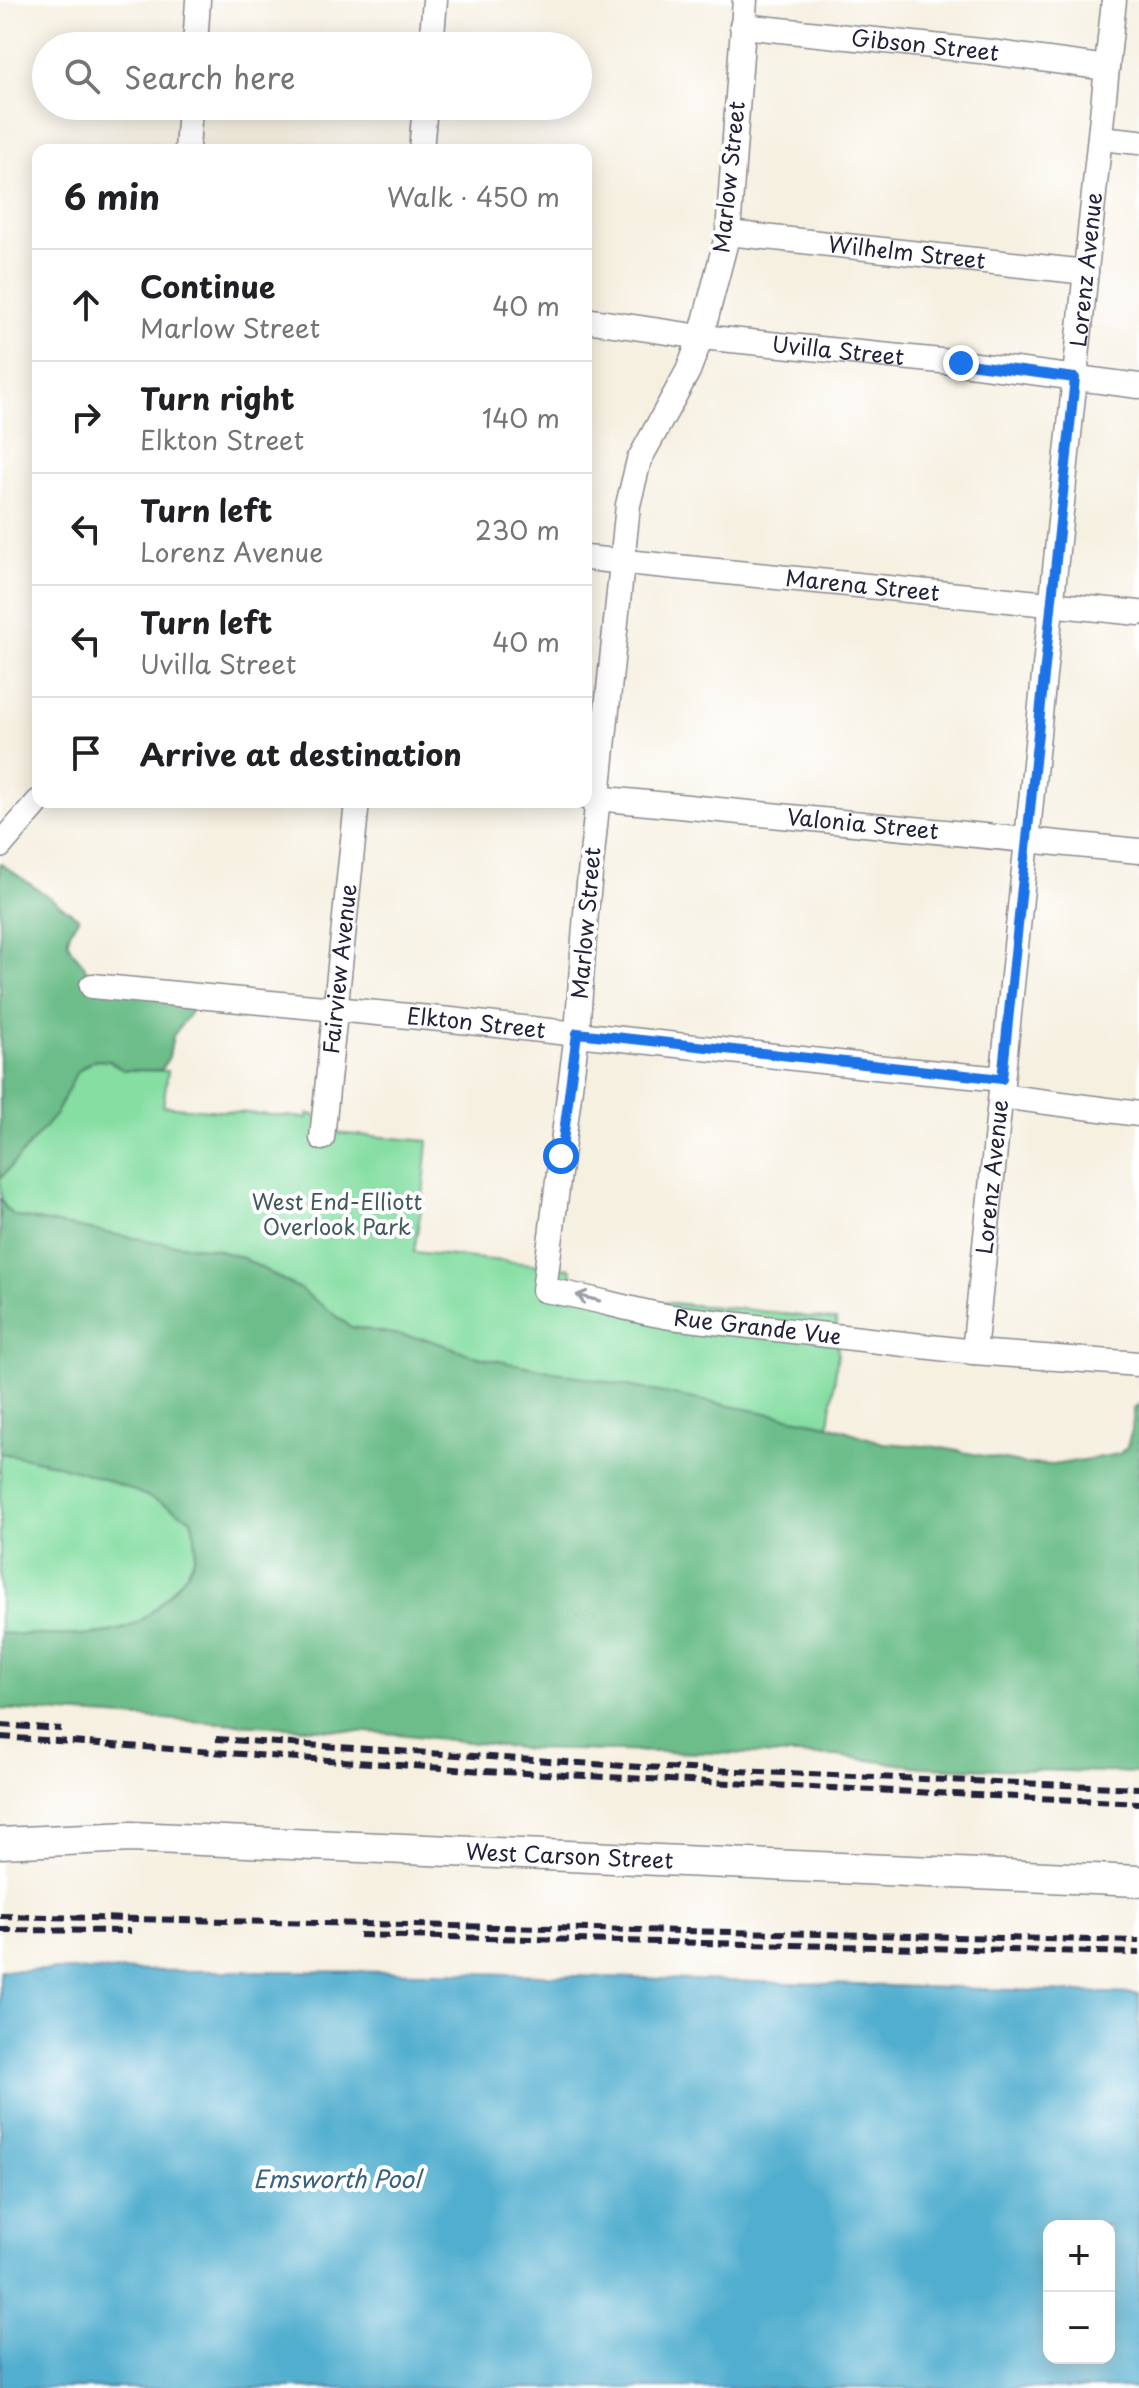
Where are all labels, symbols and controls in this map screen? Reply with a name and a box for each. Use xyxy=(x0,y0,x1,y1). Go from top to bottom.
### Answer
street label: Gibson Street xyxy=(850,20,1001,68)
search box xyxy=(32,32,592,120)
icon: search xyxy=(60,54,104,98)
text: Search here xyxy=(124,54,296,99)
street label: Marlow Street xyxy=(703,99,752,254)
text: 6 min xyxy=(64,170,160,222)
text: Walk · 450 m xyxy=(387,177,560,216)
street label: Lorenz Avenue xyxy=(1060,191,1109,349)
street label: Wilhelm Street xyxy=(827,226,987,276)
text: Continue xyxy=(140,263,275,308)
icon: ahead xyxy=(64,283,108,327)
text: 40 m xyxy=(492,286,560,325)
text: Marlow Street xyxy=(140,308,320,347)
street label: Uvilla Street xyxy=(771,326,906,372)
route end xyxy=(943,345,979,381)
text: Turn right xyxy=(140,375,295,420)
icon: right xyxy=(64,395,108,439)
text: 140 m xyxy=(482,398,560,437)
text: Elkton Street xyxy=(140,420,304,459)
text: Turn left xyxy=(140,487,272,532)
icon: left xyxy=(64,507,108,551)
text: 230 m xyxy=(475,510,560,549)
text: Lorenz Avenue xyxy=(140,532,323,571)
street label: Marena Street xyxy=(784,560,941,608)
text: Turn left xyxy=(140,599,272,644)
icon: left xyxy=(64,619,108,663)
text: 40 m xyxy=(492,622,560,661)
text: Uvilla Street xyxy=(140,644,296,683)
icon: arrive xyxy=(64,731,108,775)
text: Arrive at destination xyxy=(140,731,462,776)
street label: Valonia Street xyxy=(786,799,940,846)
street label: Marlow Street xyxy=(561,845,608,1000)
street label: Fairview Avenue xyxy=(313,882,363,1055)
street label: Elkton Street xyxy=(406,998,547,1045)
street label: Lorenz Avenue xyxy=(966,1098,1015,1256)
route start xyxy=(543,1138,579,1174)
park label: West End-Elliott Overlook Park xyxy=(252,1184,423,1242)
one-way arrow xyxy=(576,1289,602,1304)
street label: Rue Grande Vue xyxy=(672,1299,843,1352)
street label: West Carson Street xyxy=(465,1834,674,1876)
water label: Emsworth Pool xyxy=(253,2160,424,2196)
map controls xyxy=(1043,2220,1115,2364)
button: + xyxy=(1043,2220,1115,2292)
button: − xyxy=(1043,2292,1115,2364)

